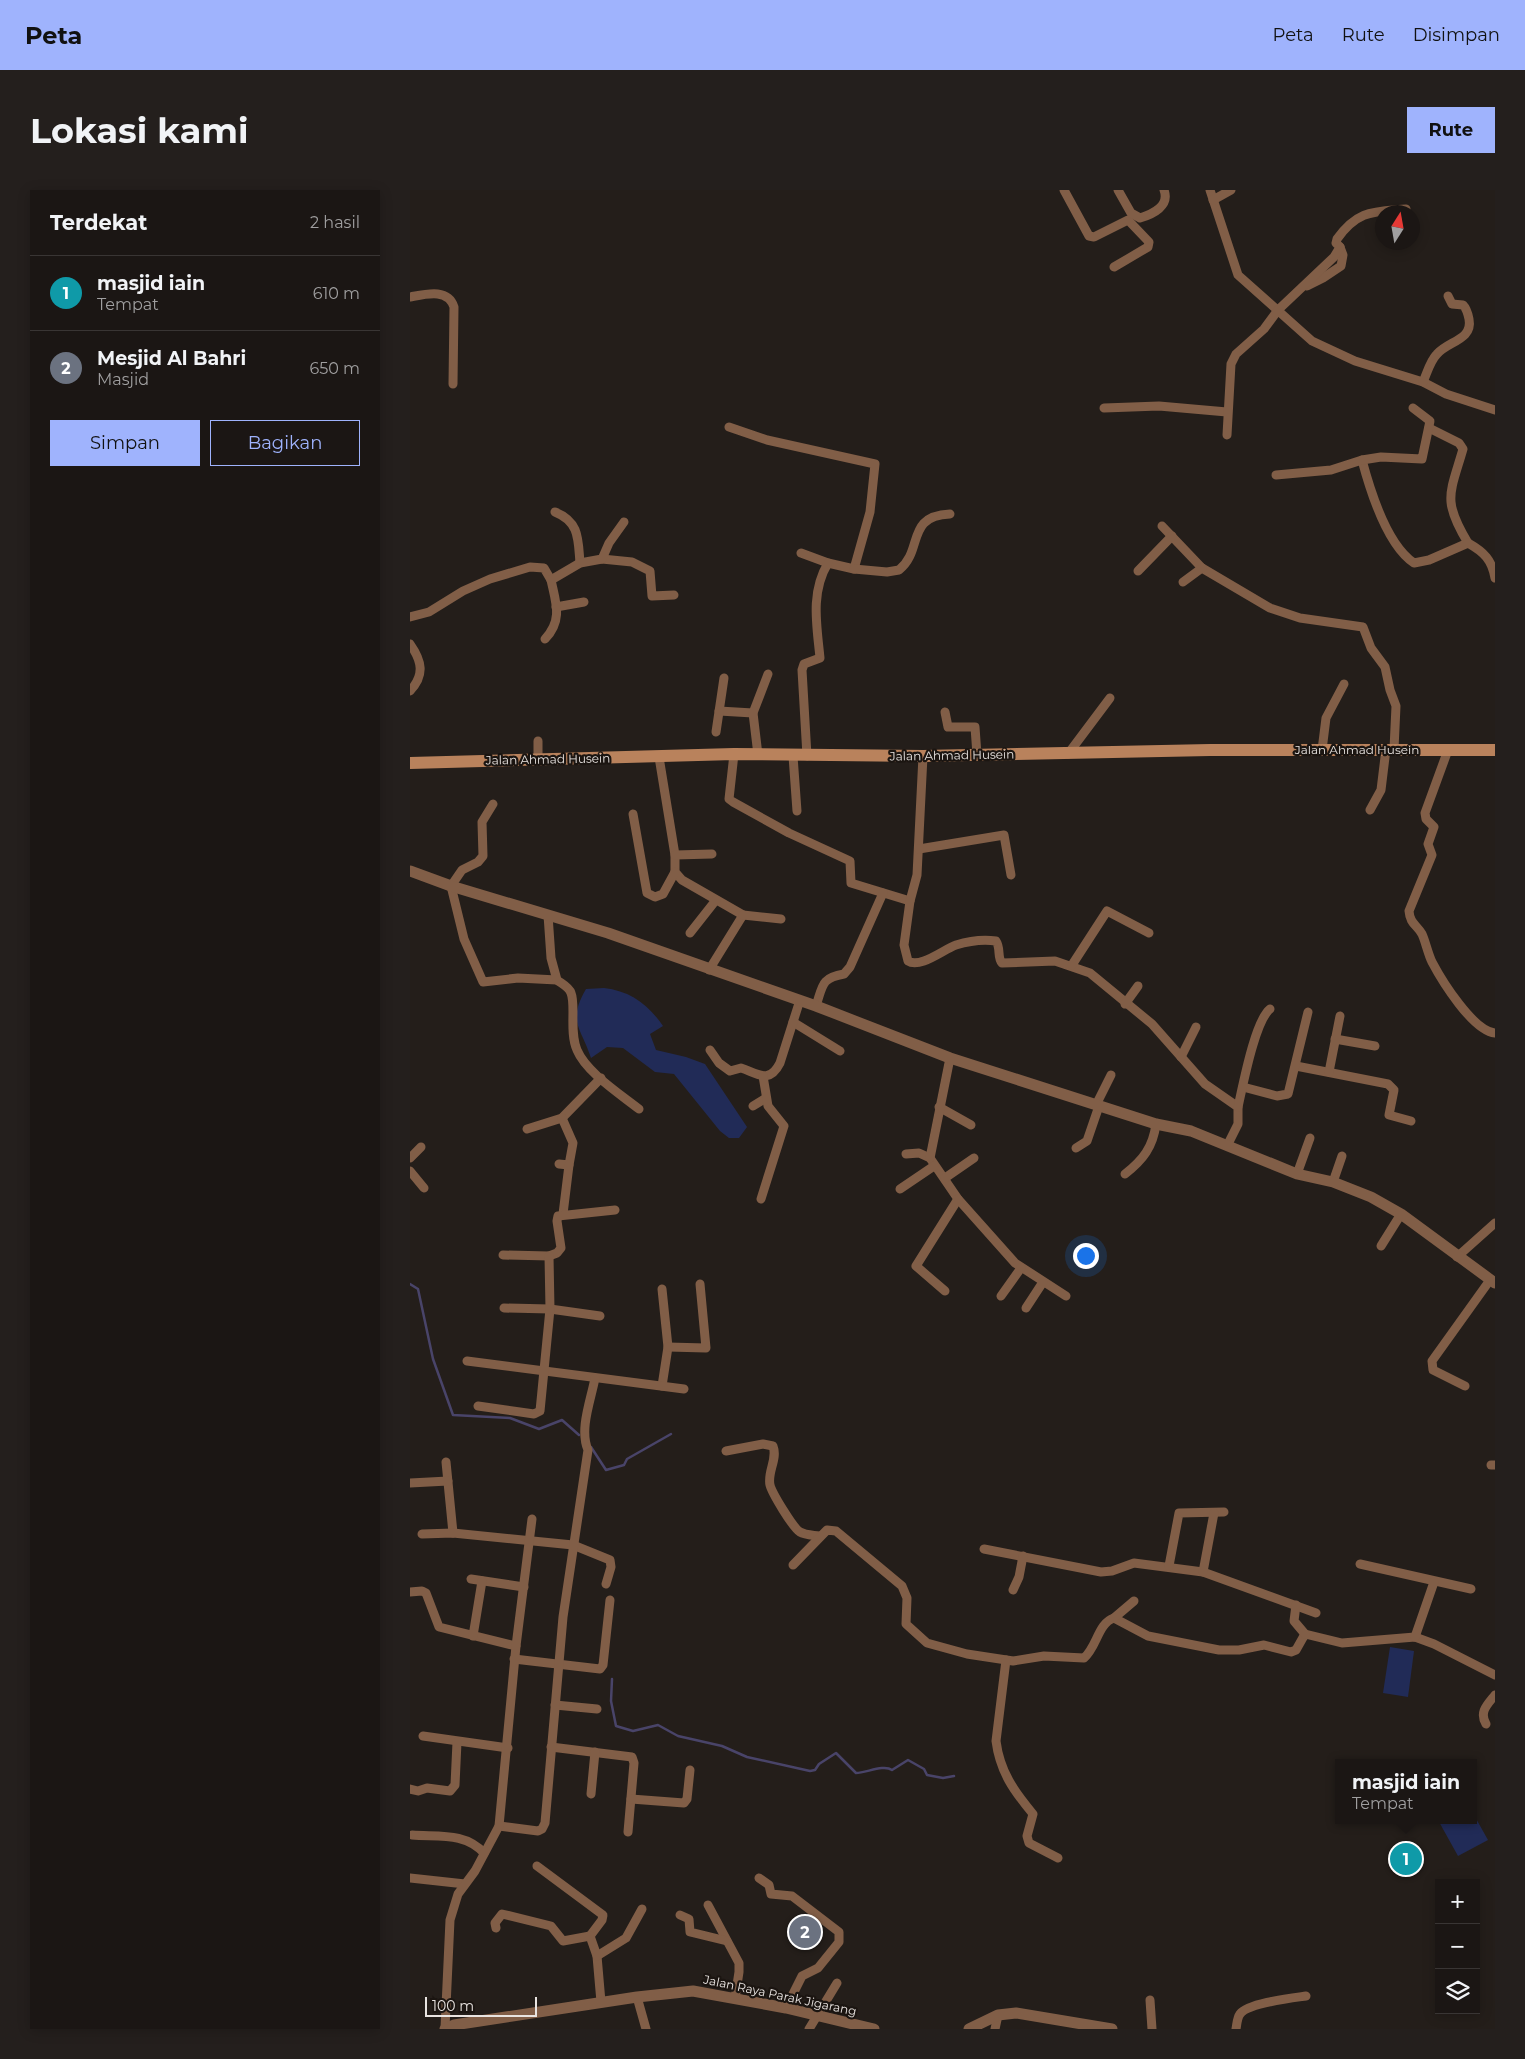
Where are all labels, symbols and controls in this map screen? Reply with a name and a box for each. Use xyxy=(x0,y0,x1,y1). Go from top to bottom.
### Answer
text: Peta xyxy=(25,21,82,50)
text: Peta xyxy=(1273,24,1314,46)
text: Rute xyxy=(1342,24,1385,46)
text: Disimpan xyxy=(1413,24,1500,46)
button: Rute xyxy=(1407,107,1495,153)
text: Lokasi kami xyxy=(30,109,249,152)
north arrow xyxy=(1375,205,1420,250)
text: Terdekat xyxy=(50,210,147,235)
text: 2 hasil xyxy=(310,213,360,232)
text: masjid iain xyxy=(97,272,205,295)
text: 1 xyxy=(63,284,69,303)
text: 610 m xyxy=(313,284,360,303)
text: Tempat xyxy=(97,295,159,314)
text: Mesjid Al Bahri xyxy=(97,347,246,370)
text: 2 xyxy=(61,359,71,378)
text: 650 m xyxy=(309,359,360,378)
text: Masjid xyxy=(97,370,149,389)
button: Simpan xyxy=(50,420,200,466)
button: Bagikan xyxy=(210,420,360,466)
street label: Jalan Ahmad Husein xyxy=(1294,742,1419,757)
street label: Jalan Ahmad Husein xyxy=(889,746,1014,764)
street label: Jalan Ahmad Husein xyxy=(485,750,610,768)
your location xyxy=(1073,1243,1099,1269)
popup xyxy=(1335,1759,1477,1824)
text: masjid iain xyxy=(1352,1771,1460,1794)
text: Tempat xyxy=(1352,1794,1414,1813)
pin: 1 xyxy=(1390,1840,1422,1878)
map controls xyxy=(1435,1879,1480,2014)
button: + xyxy=(1435,1879,1480,1924)
pin: 2 xyxy=(789,1913,821,1951)
button: − xyxy=(1435,1924,1480,1969)
button: layers xyxy=(1435,1969,1480,2014)
street label: Jalan Raya Parak Jigarang xyxy=(701,1971,858,2019)
scale bar xyxy=(425,1994,538,2017)
text: 100 m xyxy=(432,1997,474,2015)

